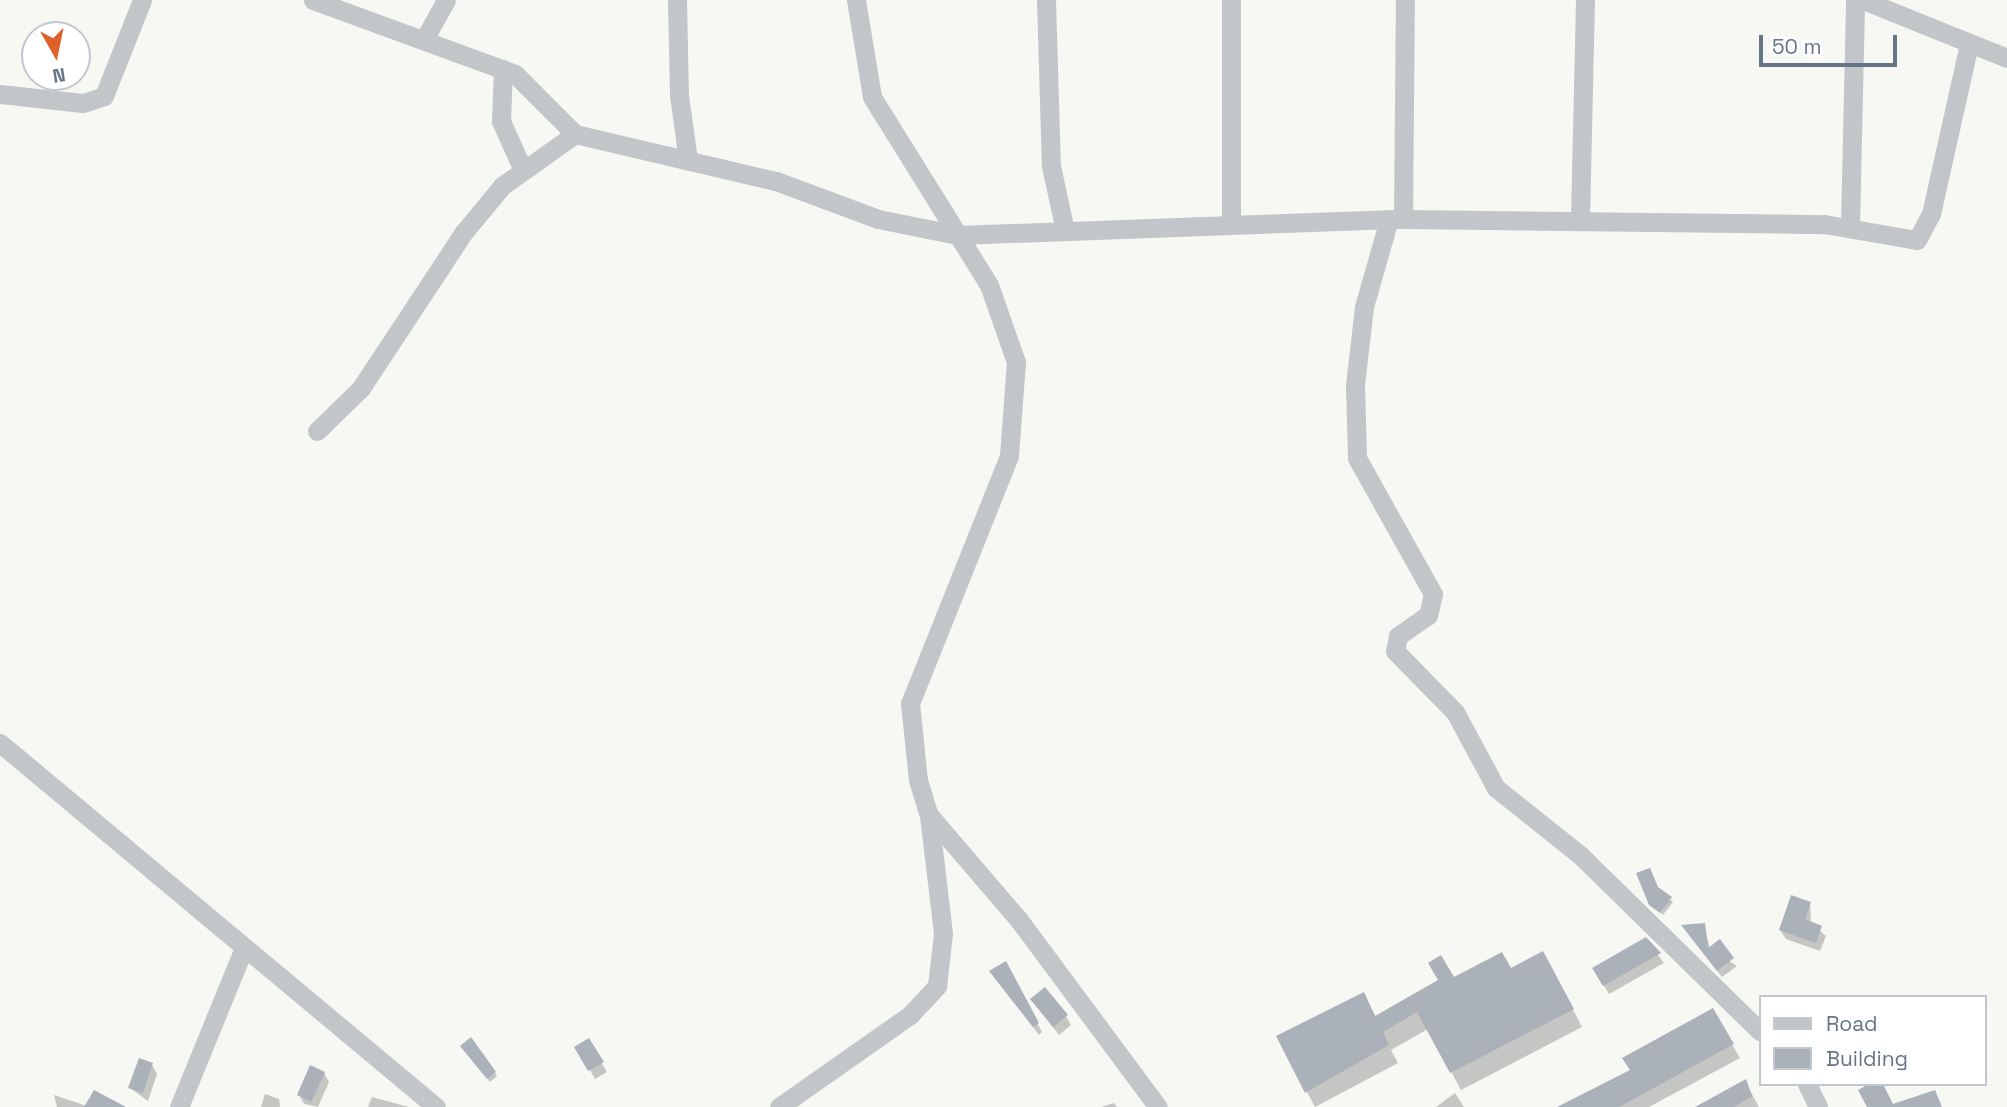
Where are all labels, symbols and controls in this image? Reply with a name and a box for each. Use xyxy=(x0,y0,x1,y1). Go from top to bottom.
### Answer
north arrow xyxy=(21,21,91,91)
scale bar xyxy=(1762,21,1900,65)
text: 50 m xyxy=(1772,33,1822,60)
text: N xyxy=(51,62,67,89)
legend xyxy=(1758,995,1986,1086)
text: Road xyxy=(1826,1010,1878,1037)
text: Building xyxy=(1826,1045,1908,1072)

